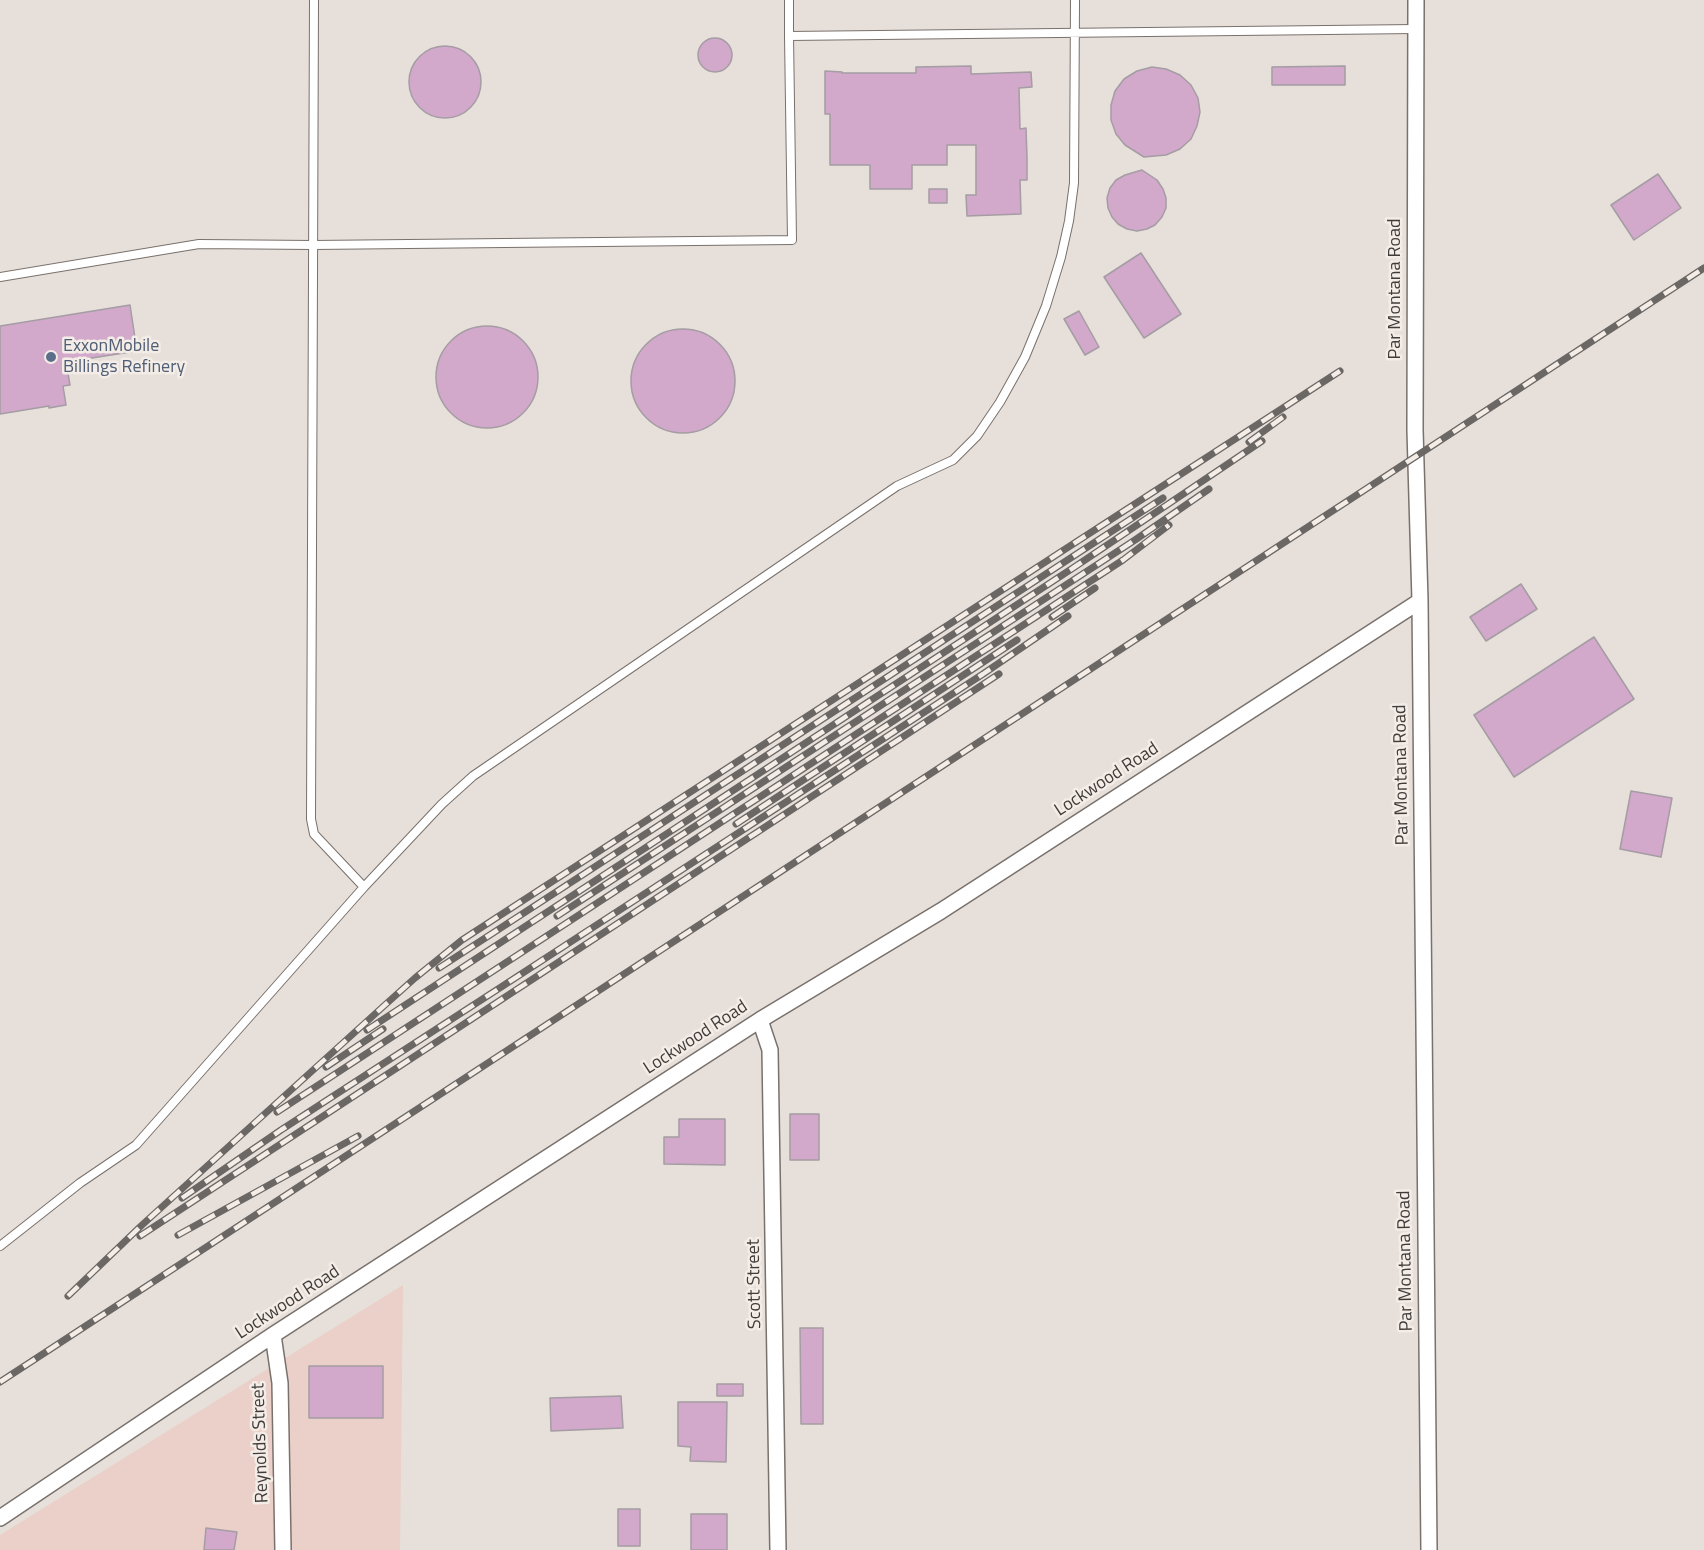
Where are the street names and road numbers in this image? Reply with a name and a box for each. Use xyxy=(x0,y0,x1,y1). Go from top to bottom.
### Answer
street label: Par Montana Road xyxy=(1385,219,1407,359)
street label: Par Montana Road xyxy=(1390,704,1414,846)
street label: Lockwood Road xyxy=(1051,738,1163,822)
street label: Lockwood Road xyxy=(640,996,752,1080)
street label: Par Montana Road xyxy=(1394,1190,1418,1332)
street label: Scott Street xyxy=(743,1239,767,1329)
street label: Lockwood Road xyxy=(232,1261,344,1345)
street label: Reynolds Street xyxy=(248,1383,274,1503)

